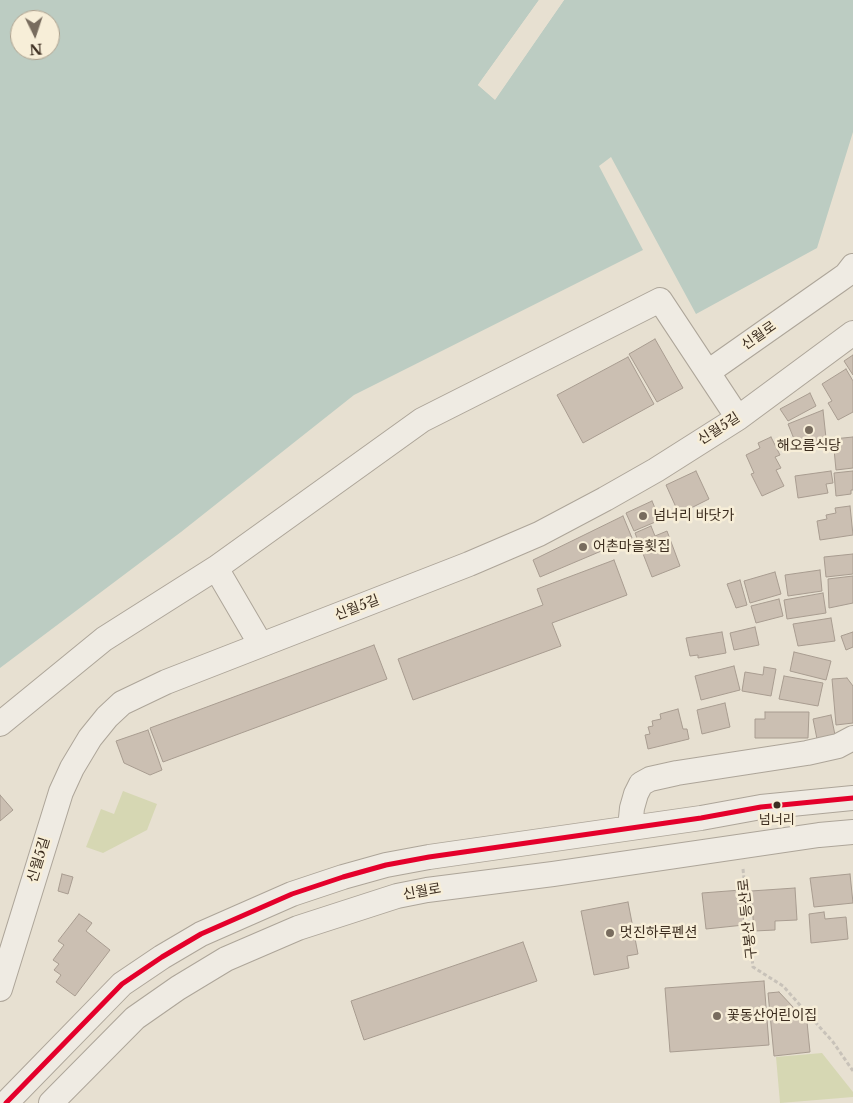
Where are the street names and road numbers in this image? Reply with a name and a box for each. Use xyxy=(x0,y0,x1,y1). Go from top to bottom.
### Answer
street label: 신월로 xyxy=(738,318,780,354)
street label: 신월5길 xyxy=(695,409,743,449)
street label: 신월5길 xyxy=(332,592,382,624)
street label: 신월5길 xyxy=(24,835,54,885)
street label: 구봉산 등산로 xyxy=(735,878,761,960)
street label: 신월로 xyxy=(402,880,442,904)

